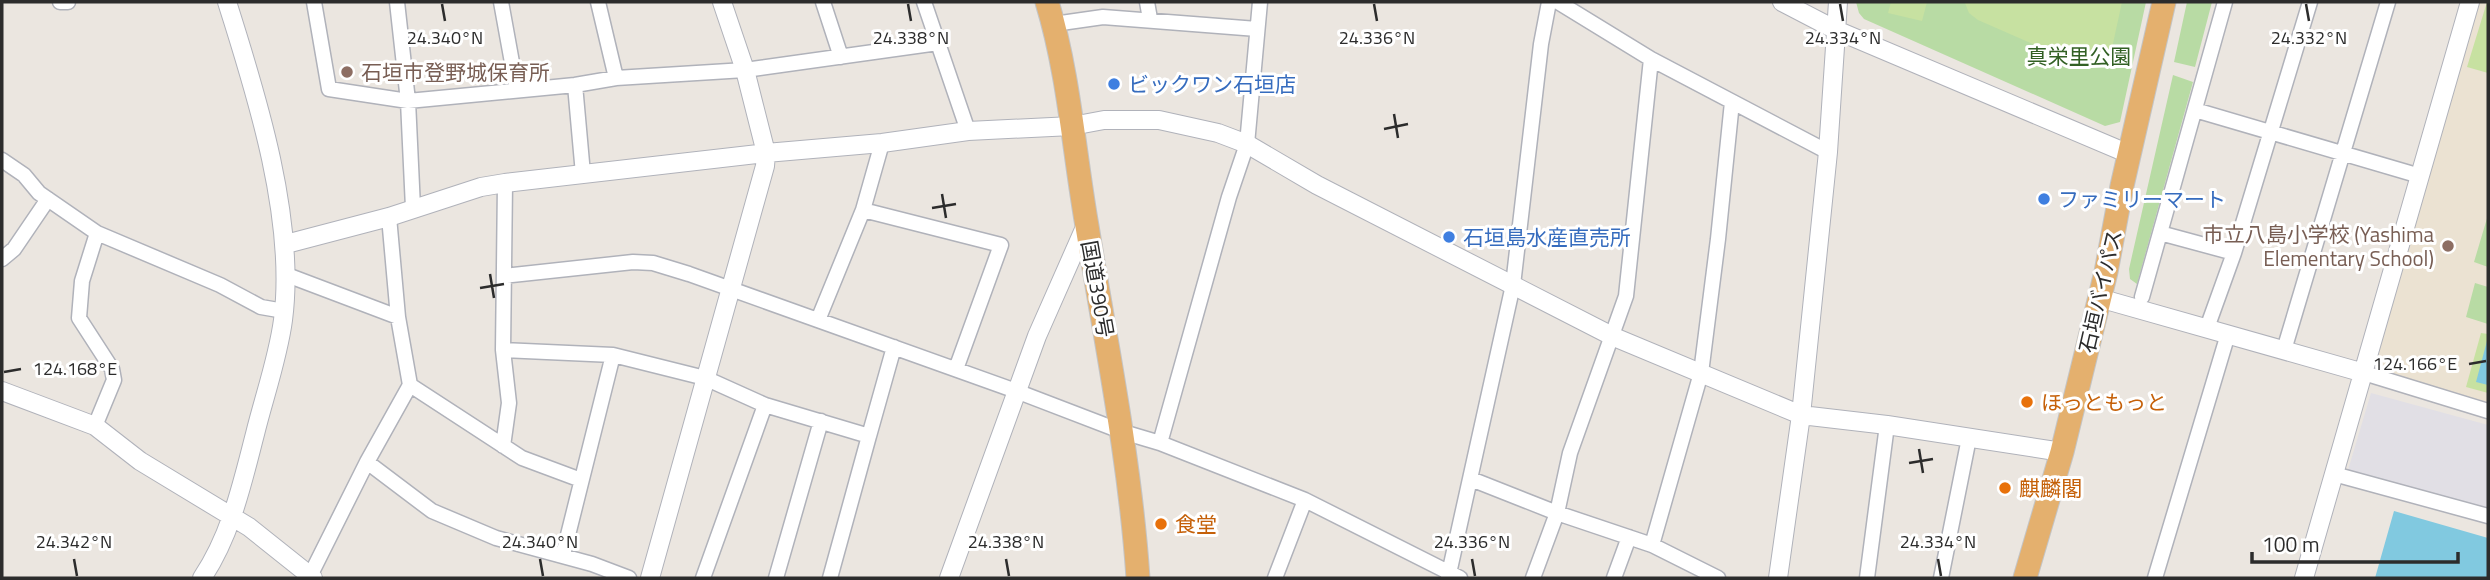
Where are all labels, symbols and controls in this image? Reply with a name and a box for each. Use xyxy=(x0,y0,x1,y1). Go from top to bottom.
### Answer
text: 24.340°N xyxy=(407,24,483,51)
text: 24.338°N xyxy=(873,24,949,51)
text: 24.336°N xyxy=(1339,24,1415,51)
text: 24.334°N xyxy=(1805,24,1881,51)
text: 24.332°N xyxy=(2271,24,2347,51)
park label: 真栄里公園 xyxy=(2027,40,2132,72)
place label: 石垣市登野城保育所 xyxy=(361,56,550,88)
marker: 石垣市登野城保育所 xyxy=(339,64,355,80)
place label: ビックワン石垣店 xyxy=(1128,68,1296,100)
marker: ビックワン石垣店 xyxy=(1106,76,1122,92)
place label: ファミリーマート xyxy=(2058,183,2226,215)
marker: ファミリーマート xyxy=(2036,191,2052,207)
place label: 市立八島小学校 (Yashima Elementary School) xyxy=(2203,218,2434,274)
place label: 石垣島水産直売所 xyxy=(1463,221,1631,253)
street label: 石垣バイパス xyxy=(2070,226,2130,356)
marker: 石垣島水産直売所 xyxy=(1441,229,1457,245)
street label: 国道390号 xyxy=(1074,238,1122,340)
marker: 市立八島小学校 (Yashima Elementary School) xyxy=(2440,238,2456,254)
text: 124.166°E xyxy=(2373,350,2457,377)
text: 124.168°E xyxy=(33,355,117,382)
place label: ほっともっと xyxy=(2041,386,2167,418)
marker: ほっともっと xyxy=(2019,394,2035,410)
place label: 麒麟閣 xyxy=(2019,472,2082,504)
marker: 麒麟閣 xyxy=(1997,480,2013,496)
place label: 食堂 xyxy=(1175,508,1217,540)
marker: 食堂 xyxy=(1153,516,1169,532)
scale bar xyxy=(2252,520,2458,564)
text: 24.342°N xyxy=(36,528,112,555)
text: 24.340°N xyxy=(502,528,578,555)
text: 24.338°N xyxy=(968,528,1044,555)
text: 24.336°N xyxy=(1434,528,1510,555)
text: 24.334°N xyxy=(1900,528,1976,555)
text: 100 m xyxy=(2262,528,2319,560)

